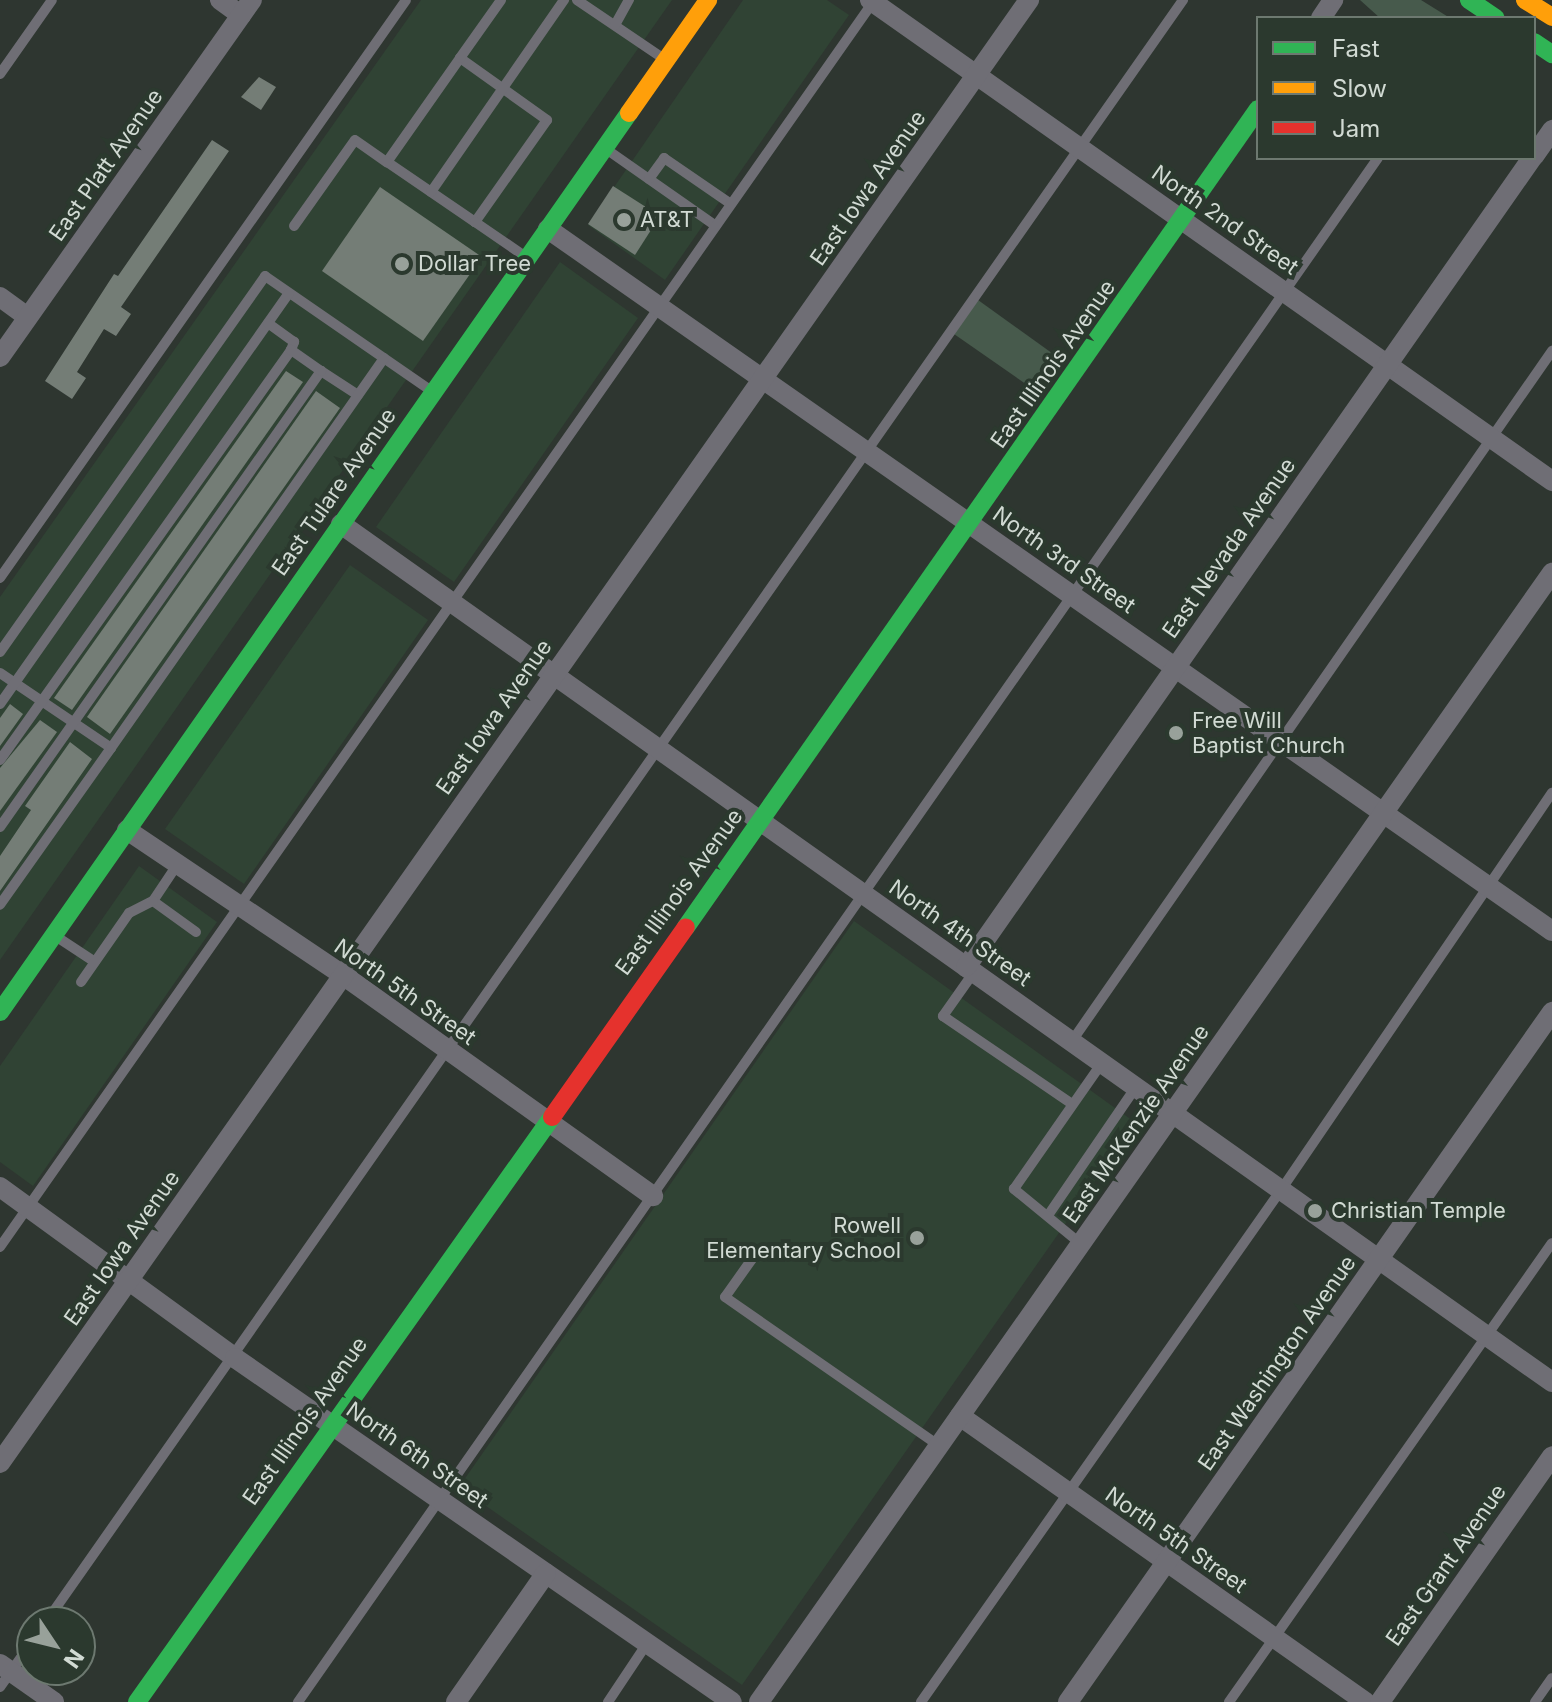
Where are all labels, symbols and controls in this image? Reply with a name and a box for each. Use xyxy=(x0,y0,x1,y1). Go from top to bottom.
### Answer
legend xyxy=(1256,16,1536,160)
text: Fast xyxy=(1332,34,1380,63)
text: Slow xyxy=(1332,74,1387,103)
street label: East Platt Avenue xyxy=(44,84,168,246)
street label: East Iowa Avenue xyxy=(805,105,931,271)
text: Jam xyxy=(1332,114,1380,143)
street label: North 2nd Street xyxy=(1147,160,1303,280)
place label: AT&T xyxy=(640,207,694,233)
marker: AT&T xyxy=(615,211,633,229)
place label: Dollar Tree xyxy=(418,251,531,277)
marker: Dollar Tree xyxy=(393,255,411,273)
street label: East Illinois Avenue xyxy=(985,275,1121,453)
street label: East Tulare Avenue xyxy=(266,403,402,581)
street label: East Nevada Avenue xyxy=(1157,453,1301,643)
street label: North 3rd Street xyxy=(988,501,1140,619)
street label: East Iowa Avenue xyxy=(431,634,557,800)
place label: Free Will Baptist Church xyxy=(1192,707,1345,758)
marker: Free Will Baptist Church xyxy=(1167,724,1185,742)
street label: East Illinois Avenue xyxy=(610,804,748,980)
street label: North 4th Street xyxy=(884,874,1036,992)
street label: North 5th Street xyxy=(329,933,481,1051)
street label: East McKenzie Avenue xyxy=(1057,1020,1215,1228)
street label: East Iowa Avenue xyxy=(59,1165,185,1331)
place label: Christian Temple xyxy=(1331,1198,1506,1224)
marker: Christian Temple xyxy=(1306,1202,1324,1220)
place label: Rowell Elementary School xyxy=(706,1212,901,1264)
marker: Rowell Elementary School xyxy=(908,1229,926,1247)
street label: East Washington Avenue xyxy=(1193,1250,1361,1476)
street label: East Illinois Avenue xyxy=(237,1332,373,1510)
street label: North 6th Street xyxy=(341,1396,493,1514)
street label: East Grant Avenue xyxy=(1380,1479,1512,1651)
street label: North 5th Street xyxy=(1100,1481,1252,1599)
north arrow xyxy=(16,1606,96,1686)
text: N xyxy=(59,1644,89,1673)

